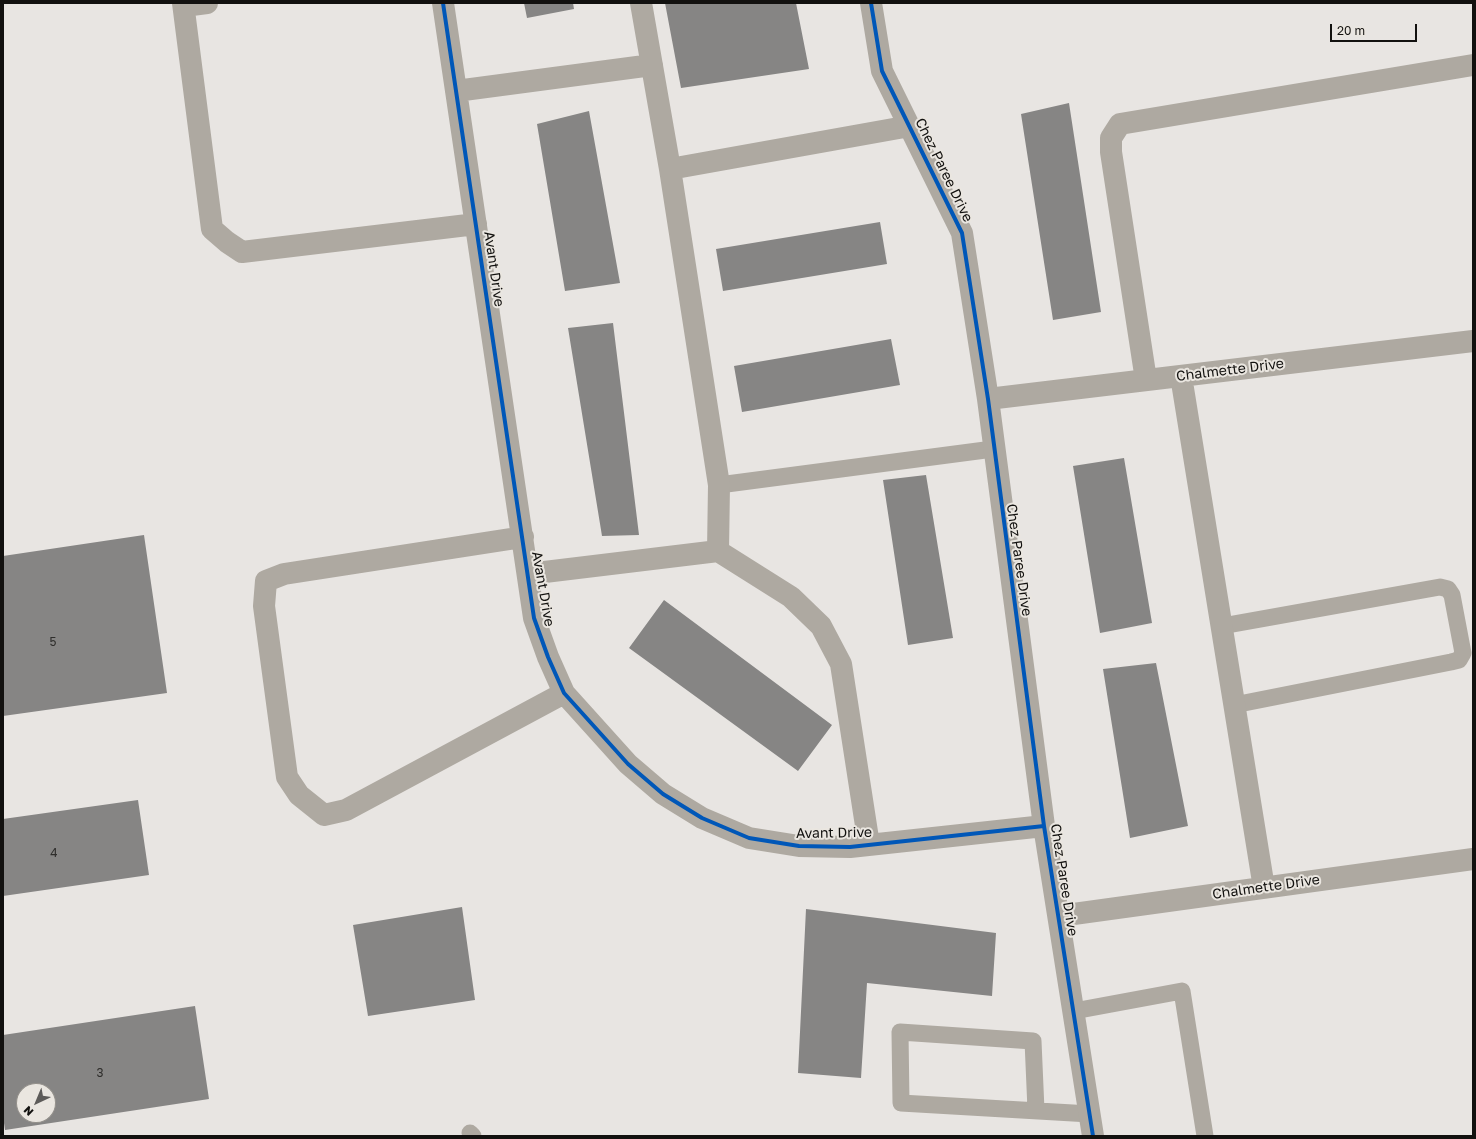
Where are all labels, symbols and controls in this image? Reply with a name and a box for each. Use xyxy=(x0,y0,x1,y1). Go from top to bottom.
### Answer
scale bar xyxy=(1332,16,1419,42)
text: 20 m xyxy=(1337,23,1365,38)
street label: Chez Paree Drive xyxy=(912,115,976,225)
street label: Avant Drive xyxy=(480,230,508,308)
street label: Chalmette Drive xyxy=(1175,355,1285,385)
street label: Chez Paree Drive xyxy=(1003,503,1035,617)
street label: Avant Drive xyxy=(528,550,558,628)
house number: 5 xyxy=(50,635,56,649)
street label: Chez Paree Drive xyxy=(1047,823,1081,937)
street label: Avant Drive xyxy=(796,824,872,842)
house number: 4 xyxy=(50,846,58,860)
street label: Chalmette Drive xyxy=(1211,871,1321,903)
house number: 3 xyxy=(96,1066,104,1080)
north arrow xyxy=(16,1083,56,1123)
text: N xyxy=(20,1104,36,1119)

